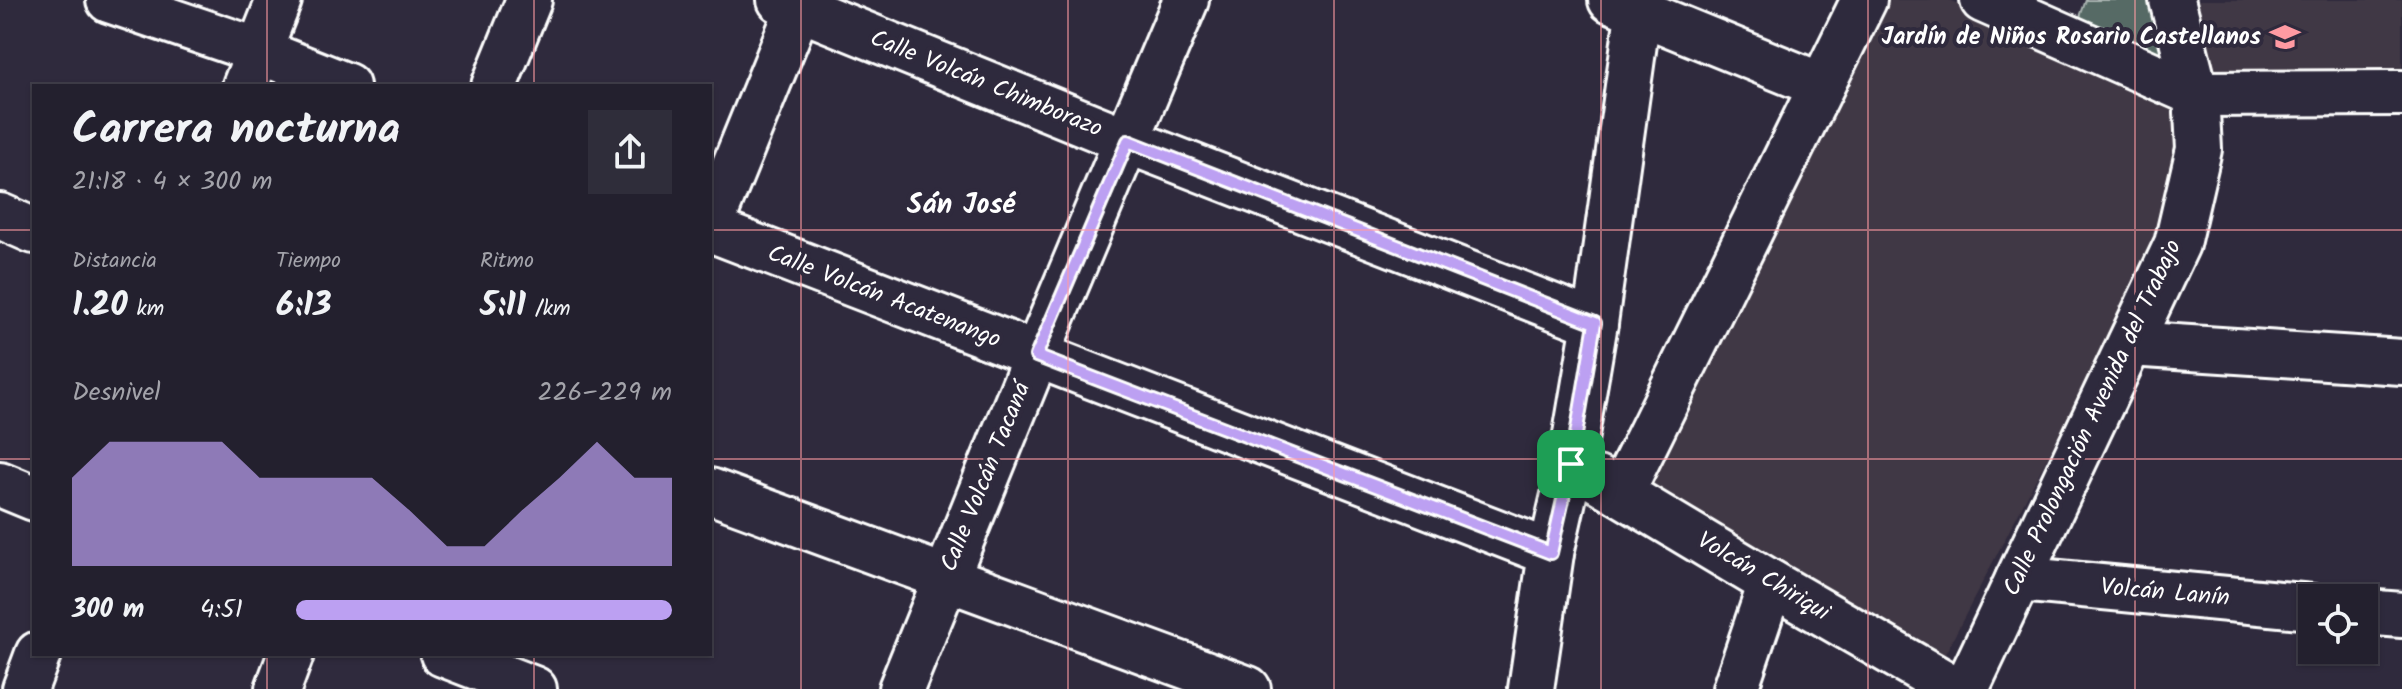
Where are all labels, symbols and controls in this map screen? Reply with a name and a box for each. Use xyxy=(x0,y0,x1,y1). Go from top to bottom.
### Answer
place label: Jardín de Niños Rosario Castellanos xyxy=(1882,18,2261,57)
street label: Calle Volcán Chimborazo xyxy=(864,19,1108,149)
school or university icon: Jardín de Niños Rosario Castellanos xyxy=(2268,20,2302,54)
text: Carrera nocturna xyxy=(72,96,400,166)
button: share xyxy=(588,110,672,194)
text: 21:18 · 4 × 300 m xyxy=(72,161,272,203)
district label: Sán José xyxy=(907,183,1016,228)
street label: Calle Prolongación Avenida del Trabajo xyxy=(1993,233,2193,603)
street label: Calle Volcán Acatenango xyxy=(761,234,1007,360)
text: Distancia xyxy=(72,244,157,279)
text: Tiempo xyxy=(276,244,341,279)
text: Ritmo xyxy=(480,244,534,279)
text: 1.20 xyxy=(72,279,128,333)
text: 6:13 xyxy=(276,279,332,333)
text: 5:11 xyxy=(480,279,526,333)
text: km xyxy=(128,292,164,327)
text: /km xyxy=(526,292,571,327)
text: Desnivel xyxy=(72,372,161,414)
text: 226–229 m xyxy=(537,372,672,414)
street label: Calle Volcán Tacaná xyxy=(930,374,1043,578)
pin xyxy=(1537,430,1605,498)
icon: arrive xyxy=(1549,442,1593,486)
street label: Volcán Chiriqui xyxy=(1689,522,1838,633)
street label: Volcán Lanín xyxy=(2099,568,2231,618)
map controls xyxy=(2298,584,2378,664)
button: locate xyxy=(2298,584,2378,664)
text: 300 m xyxy=(72,589,144,631)
text: 4:51 xyxy=(200,589,243,631)

